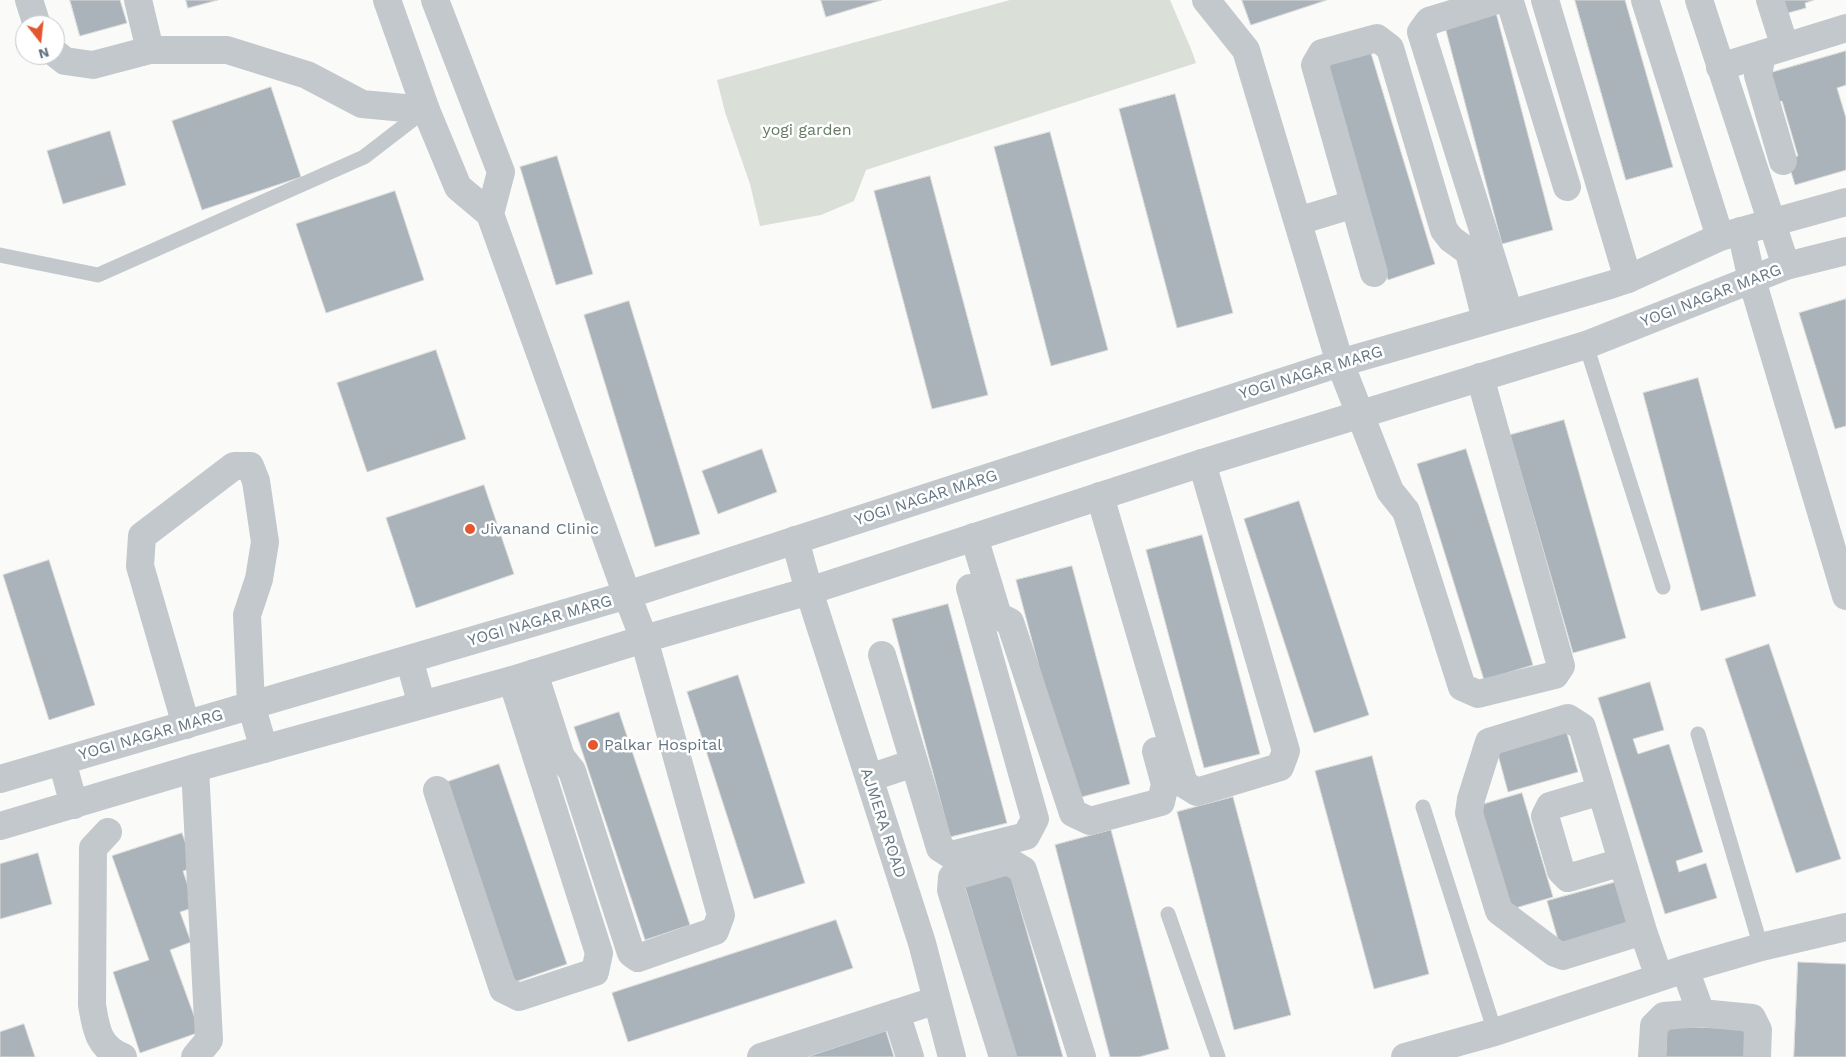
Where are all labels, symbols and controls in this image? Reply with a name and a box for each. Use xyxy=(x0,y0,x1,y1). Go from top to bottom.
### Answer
north arrow xyxy=(15,15,65,65)
text: N xyxy=(37,44,51,63)
park label: yogi garden xyxy=(762,120,852,140)
street label: YOGI NAGAR MARG xyxy=(1638,260,1784,332)
street label: YOGI NAGAR MARG xyxy=(1237,342,1385,404)
street label: YOGI NAGAR MARG xyxy=(852,466,1000,530)
place label: Jivanand Clinic xyxy=(481,519,599,539)
marker: Jivanand Clinic xyxy=(463,522,477,536)
street label: YOGI NAGAR MARG xyxy=(466,591,614,651)
street label: YOGI NAGAR MARG xyxy=(77,705,225,765)
place label: Palkar Hospital xyxy=(604,735,722,755)
marker: Palkar Hospital xyxy=(586,738,600,752)
street label: AJMERA ROAD xyxy=(856,766,910,880)

